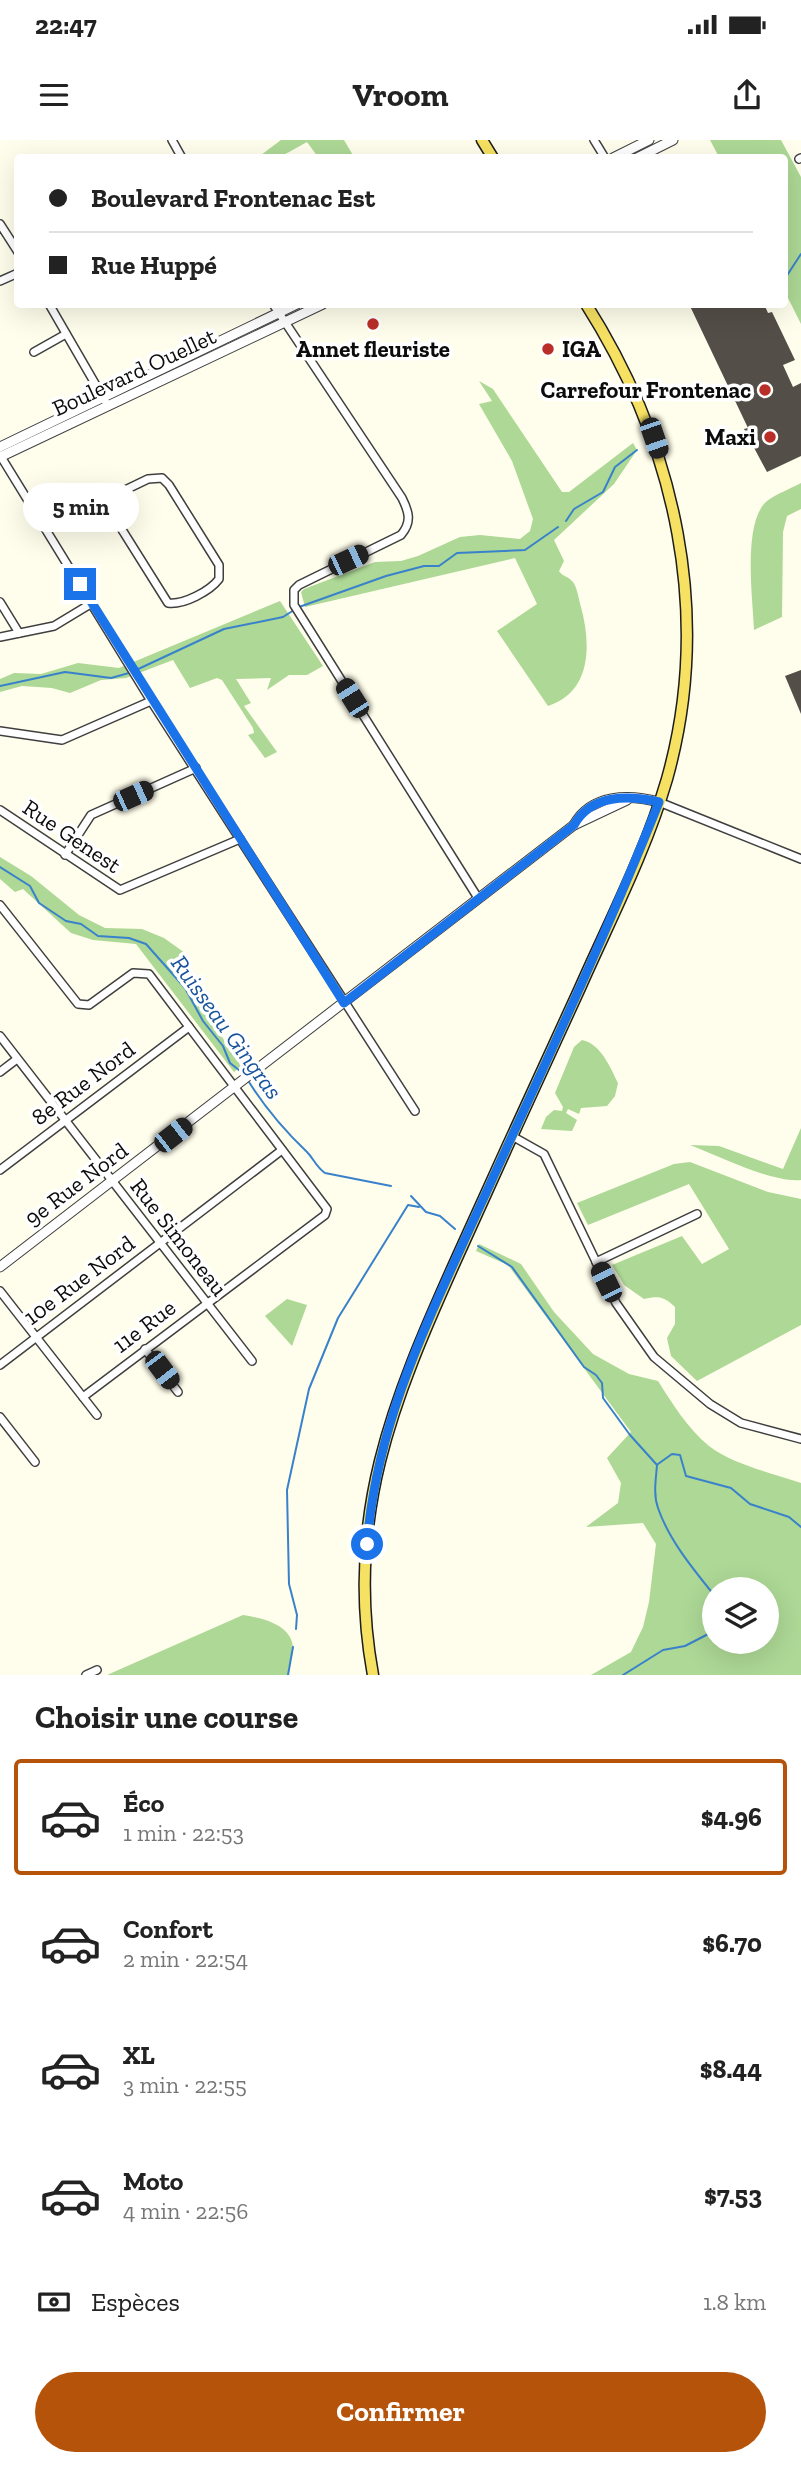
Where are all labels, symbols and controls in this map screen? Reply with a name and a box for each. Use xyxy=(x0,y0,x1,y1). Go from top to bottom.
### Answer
text: 22:47 xyxy=(35,9,97,41)
icon: menu xyxy=(35,76,73,114)
text: Vroom xyxy=(353,76,448,114)
icon: share xyxy=(728,76,766,114)
text: Boulevard Frontenac Est xyxy=(91,182,375,214)
text: Rue Huppé xyxy=(91,249,217,281)
marker: Annet fleuriste xyxy=(365,316,381,332)
street label: Boulevard Ouellet xyxy=(48,322,221,422)
place label: Annet fleuriste xyxy=(296,335,450,363)
place label: IGA xyxy=(562,335,601,363)
marker: IGA xyxy=(540,341,556,357)
place label: Carrefour Frontenac xyxy=(541,376,751,404)
marker: Carrefour Frontenac xyxy=(757,382,773,398)
car xyxy=(638,415,671,461)
place label: Maxi xyxy=(705,423,756,451)
marker: Maxi xyxy=(762,429,778,445)
callout: 5 min xyxy=(22,482,138,532)
text: 5 min xyxy=(53,493,109,521)
car xyxy=(325,542,372,578)
route end xyxy=(64,568,96,600)
car xyxy=(332,675,373,721)
car xyxy=(110,778,157,814)
street label: Rue Genest xyxy=(18,793,127,879)
water label: Ruisseau Gingras xyxy=(165,949,289,1105)
street label: 8e Rue Nord xyxy=(26,1035,140,1131)
car xyxy=(150,1114,197,1156)
street label: 9e Rue Nord xyxy=(19,1136,133,1232)
street label: Rue Simoneau xyxy=(124,1173,234,1301)
street label: 10e Rue Nord xyxy=(18,1229,140,1331)
car xyxy=(588,1259,625,1305)
street label: 11e Rue xyxy=(107,1293,181,1359)
car xyxy=(141,1347,184,1393)
route start xyxy=(351,1528,383,1560)
map controls xyxy=(702,1577,779,1654)
button: layers xyxy=(702,1577,779,1654)
text: Choisir une course xyxy=(35,1698,298,1736)
icon: car xyxy=(39,1786,102,1849)
text: Éco xyxy=(123,1787,164,1819)
text: $4.96 xyxy=(701,1801,762,1833)
text: 1 min · 22:53 xyxy=(123,1819,244,1847)
icon: car xyxy=(39,1912,102,1975)
text: Confort xyxy=(123,1913,213,1945)
text: $6.70 xyxy=(702,1927,762,1959)
text: 2 min · 22:54 xyxy=(123,1945,248,1973)
icon: car xyxy=(39,2038,102,2101)
text: XL xyxy=(123,2039,155,2071)
text: $8.44 xyxy=(700,2053,762,2085)
text: 3 min · 22:55 xyxy=(123,2071,247,2099)
icon: car xyxy=(39,2164,102,2227)
text: Moto xyxy=(123,2165,183,2197)
text: $7.53 xyxy=(704,2179,762,2211)
text: 4 min · 22:56 xyxy=(123,2197,248,2225)
icon: cash xyxy=(35,2283,73,2321)
text: Espèces xyxy=(91,2286,180,2318)
text: 1.8 km xyxy=(703,2288,766,2316)
button: Confirmer xyxy=(35,2372,766,2452)

